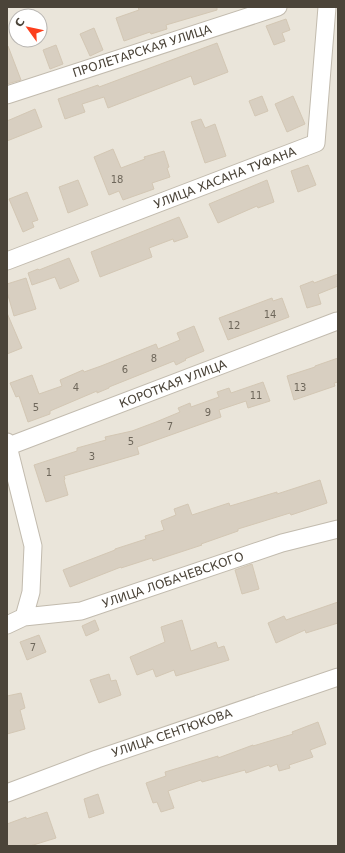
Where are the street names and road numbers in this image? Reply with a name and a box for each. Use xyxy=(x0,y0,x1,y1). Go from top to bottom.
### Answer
street label: ПРОЛЕТАРСКАЯ УЛИЦА xyxy=(71,22,214,80)
street label: УЛИЦА ХАСАНА ТУФАНА xyxy=(152,144,299,212)
street label: КОРОТКАЯ УЛИЦА xyxy=(117,357,229,411)
street label: УЛИЦА ЛОБАЧЕВСКОГО xyxy=(100,549,246,611)
street label: УЛИЦА СЕНТЮКОВА xyxy=(110,706,235,760)

